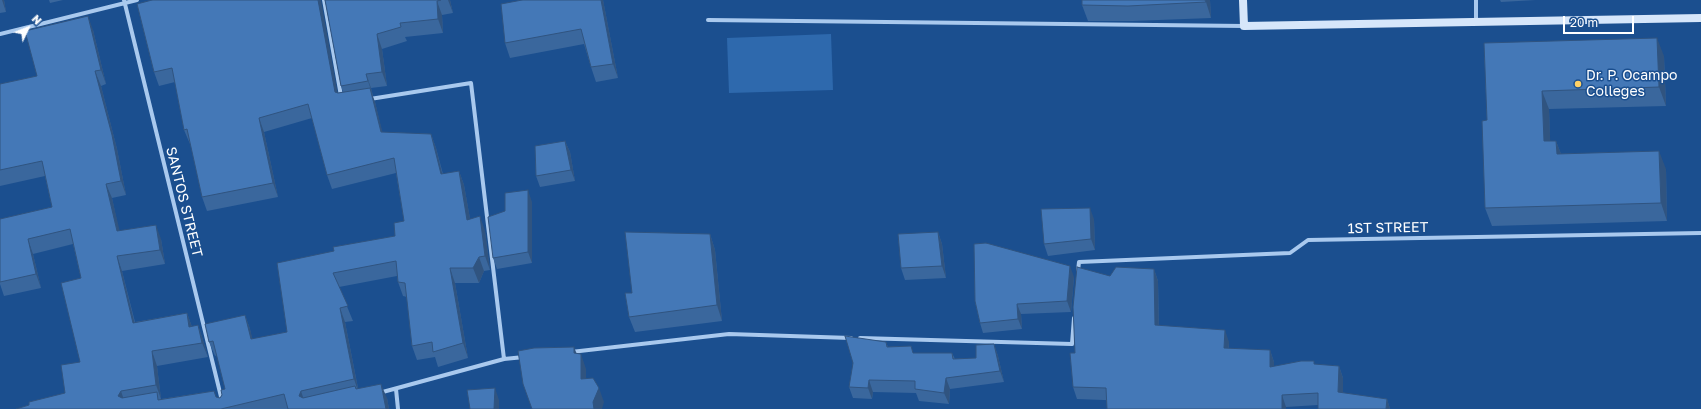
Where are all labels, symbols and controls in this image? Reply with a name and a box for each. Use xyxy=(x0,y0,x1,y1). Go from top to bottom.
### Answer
north arrow xyxy=(8,8,48,48)
scale bar xyxy=(1565,8,1636,34)
text: N xyxy=(30,12,45,27)
text: 20 m xyxy=(1570,15,1598,30)
place label: Dr. P. Ocampo Colleges xyxy=(1586,68,1677,100)
marker: Dr. P. Ocampo Colleges xyxy=(1573,79,1583,89)
street label: SANTOS STREET xyxy=(162,145,206,259)
street label: 1ST STREET xyxy=(1348,219,1428,237)

